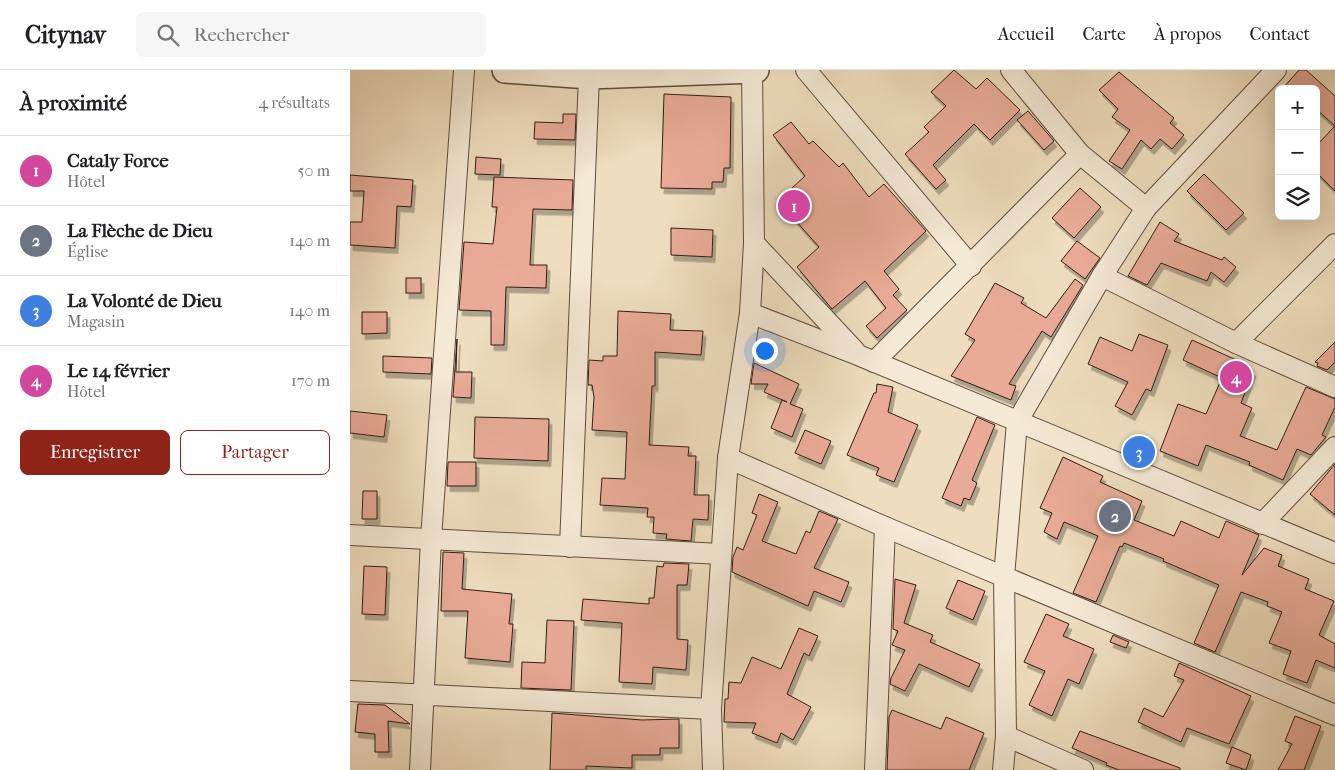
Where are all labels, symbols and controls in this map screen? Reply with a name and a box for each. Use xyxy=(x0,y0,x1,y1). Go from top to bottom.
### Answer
search box xyxy=(136,12,486,57)
text: Citynav xyxy=(25,21,106,49)
icon: search xyxy=(154,21,182,49)
text: Rechercher xyxy=(194,24,289,46)
text: Accueil xyxy=(998,24,1055,45)
text: Carte xyxy=(1083,24,1126,45)
text: À propos xyxy=(1154,24,1221,45)
text: Contact xyxy=(1249,24,1310,45)
map controls xyxy=(1275,85,1320,220)
button: + xyxy=(1275,85,1320,130)
text: À proximité xyxy=(20,91,127,115)
text: 4 résultats xyxy=(258,93,330,112)
button: − xyxy=(1275,130,1320,175)
text: Cataly Force xyxy=(67,150,169,172)
text: 1 xyxy=(33,161,39,180)
text: 50 m xyxy=(298,161,330,180)
text: Hôtel xyxy=(67,172,105,191)
button: layers xyxy=(1275,175,1320,220)
pin: 1 xyxy=(778,187,810,225)
text: La Flèche de Dieu xyxy=(67,220,212,242)
text: 2 xyxy=(32,231,40,250)
text: 140 m xyxy=(289,231,330,250)
text: Église xyxy=(67,242,108,261)
text: La Volonté de Dieu xyxy=(67,290,222,312)
text: 3 xyxy=(33,301,39,320)
text: 140 m xyxy=(289,301,330,320)
text: Magasin xyxy=(67,312,125,331)
your location xyxy=(752,338,778,364)
pin: 4 xyxy=(1220,358,1252,396)
text: Le 14 février xyxy=(67,360,170,382)
text: 4 xyxy=(31,371,41,390)
text: 170 m xyxy=(291,371,330,390)
text: Hôtel xyxy=(67,382,105,401)
button: Enregistrer xyxy=(20,430,170,475)
button: Partager xyxy=(180,430,330,475)
pin: 3 xyxy=(1123,433,1155,471)
pin: 2 xyxy=(1099,497,1131,535)

